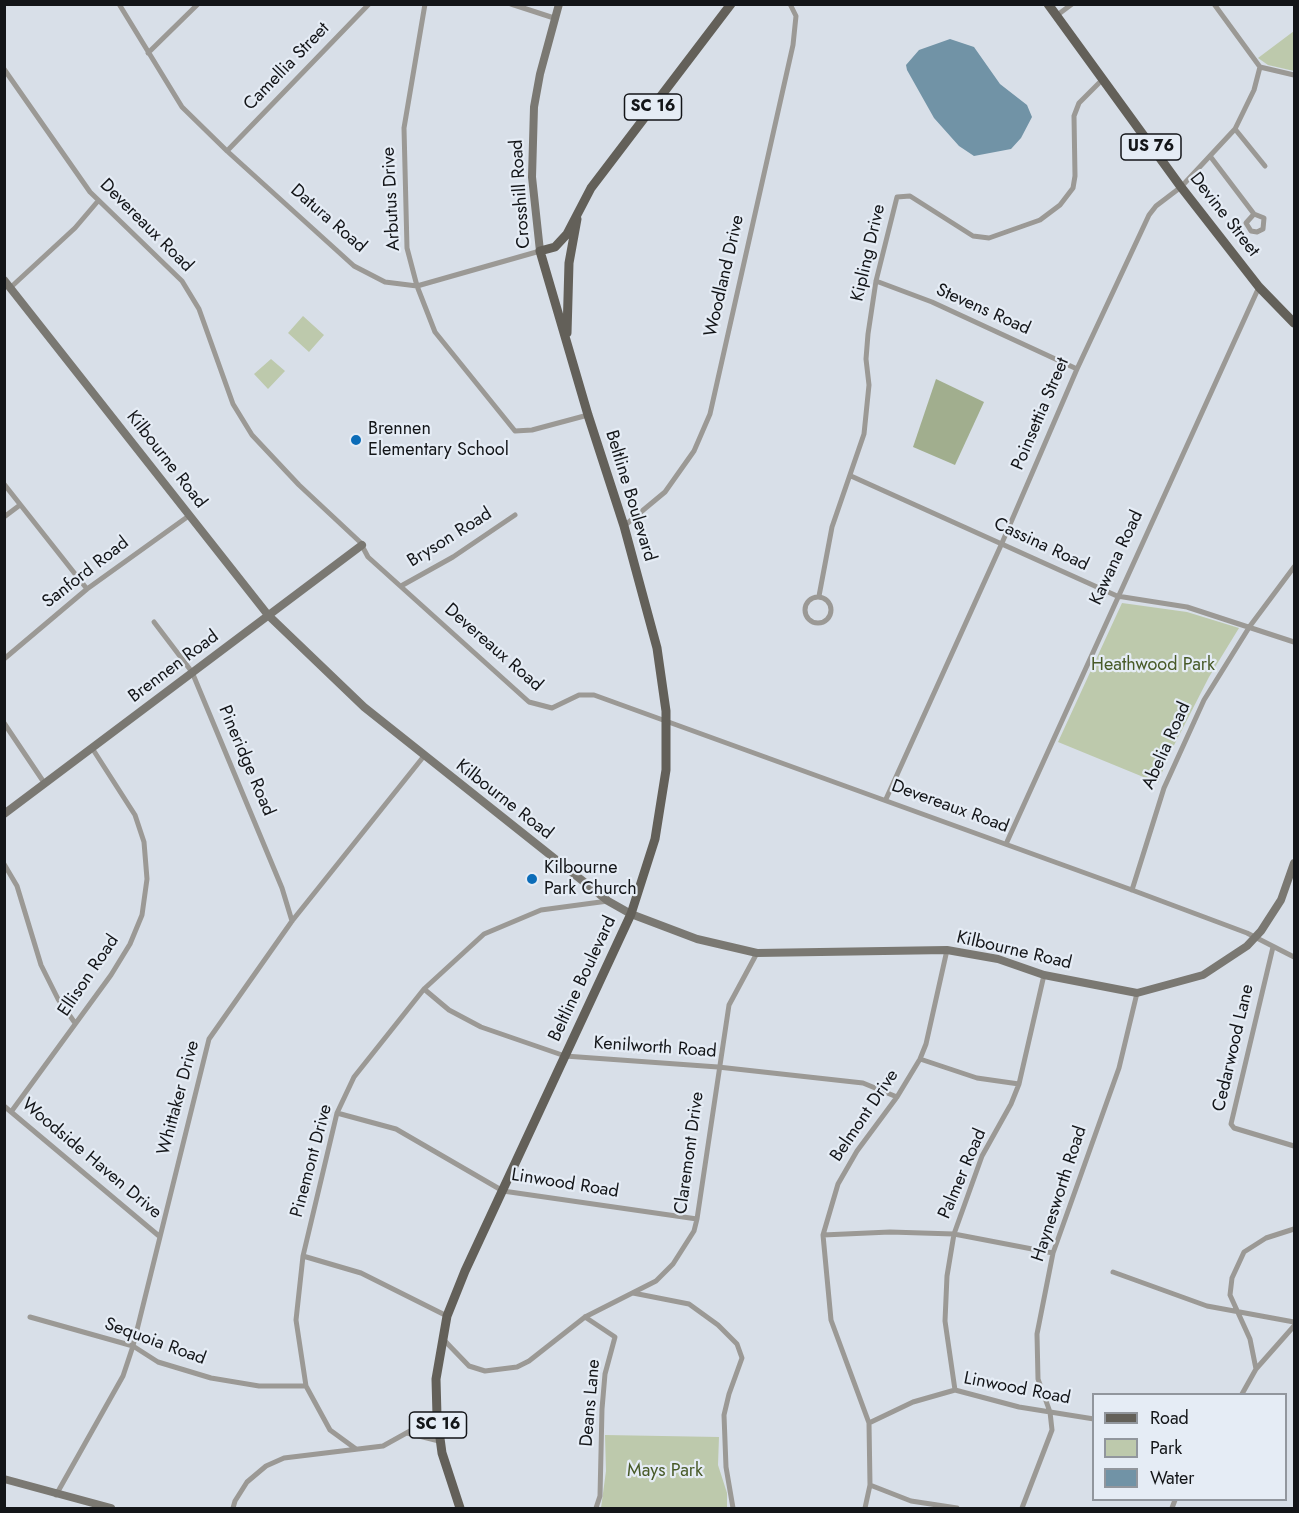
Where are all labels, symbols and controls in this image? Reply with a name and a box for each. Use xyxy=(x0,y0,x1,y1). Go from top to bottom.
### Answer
street label: Camellia Street xyxy=(240,18,334,116)
road number: SC 16 xyxy=(624,94,682,120)
road number: US 76 xyxy=(1121,134,1181,160)
street label: Crosshill Road xyxy=(506,139,536,249)
street label: Arbutus Drive xyxy=(378,146,406,252)
street label: Devine Street xyxy=(1184,169,1264,261)
street label: Devereaux Road xyxy=(95,175,197,277)
street label: Datura Road xyxy=(286,180,370,258)
street label: Kipling Drive xyxy=(847,202,891,304)
street label: Woodland Drive xyxy=(701,213,749,339)
street label: Stevens Road xyxy=(932,280,1034,340)
street label: Poinsettia Street xyxy=(1008,354,1074,474)
street label: Kilbourne Road xyxy=(121,407,211,513)
place label: Brennen Elementary School xyxy=(368,419,509,462)
street label: Beltline Boulevard xyxy=(600,428,660,564)
marker: Brennen Elementary School xyxy=(349,433,363,447)
street label: Bryson Road xyxy=(404,504,496,572)
street label: Kawana Road xyxy=(1086,507,1148,609)
street label: Cassina Road xyxy=(990,514,1092,576)
street label: Sanford Road xyxy=(39,533,133,613)
street label: Devereaux Road xyxy=(439,599,547,697)
street label: Brennen Road xyxy=(125,626,223,708)
park label: Heathwood Park xyxy=(1091,655,1215,677)
street label: Abelia Road xyxy=(1138,699,1196,793)
street label: Pineridge Road xyxy=(213,702,279,820)
street label: Kilbourne Road xyxy=(451,755,557,845)
street label: Devereaux Road xyxy=(888,776,1012,838)
place label: Kilbourne Park Church xyxy=(544,858,637,900)
marker: Kilbourne Park Church xyxy=(525,872,539,886)
street label: Beltline Boulevard xyxy=(544,913,622,1045)
street label: Kilbourne Road xyxy=(954,927,1074,975)
street label: Ellison Road xyxy=(54,931,124,1021)
street label: Cedarwood Lane xyxy=(1209,982,1259,1114)
street label: Kenilworth Road xyxy=(593,1033,717,1063)
street label: Whittaker Drive xyxy=(153,1038,205,1158)
street label: Belmont Drive xyxy=(826,1066,904,1166)
street label: Claremont Drive xyxy=(671,1090,709,1216)
street label: Woodside Haven Drive xyxy=(16,1094,166,1224)
street label: Pinemont Drive xyxy=(287,1102,337,1220)
street label: Haynesworth Road xyxy=(1028,1124,1092,1264)
street label: Palmer Road xyxy=(934,1126,992,1222)
street label: Linwood Road xyxy=(510,1165,620,1203)
street label: Sequoia Road xyxy=(101,1314,209,1370)
street label: Deans Lane xyxy=(576,1358,606,1448)
street label: Linwood Road xyxy=(962,1368,1072,1410)
legend xyxy=(1092,1393,1287,1501)
text: Road xyxy=(1150,1405,1189,1431)
road number: SC 16 xyxy=(410,1412,466,1438)
text: Park xyxy=(1150,1435,1182,1461)
park label: Mays Park xyxy=(627,1461,703,1483)
text: Water xyxy=(1150,1465,1194,1491)

